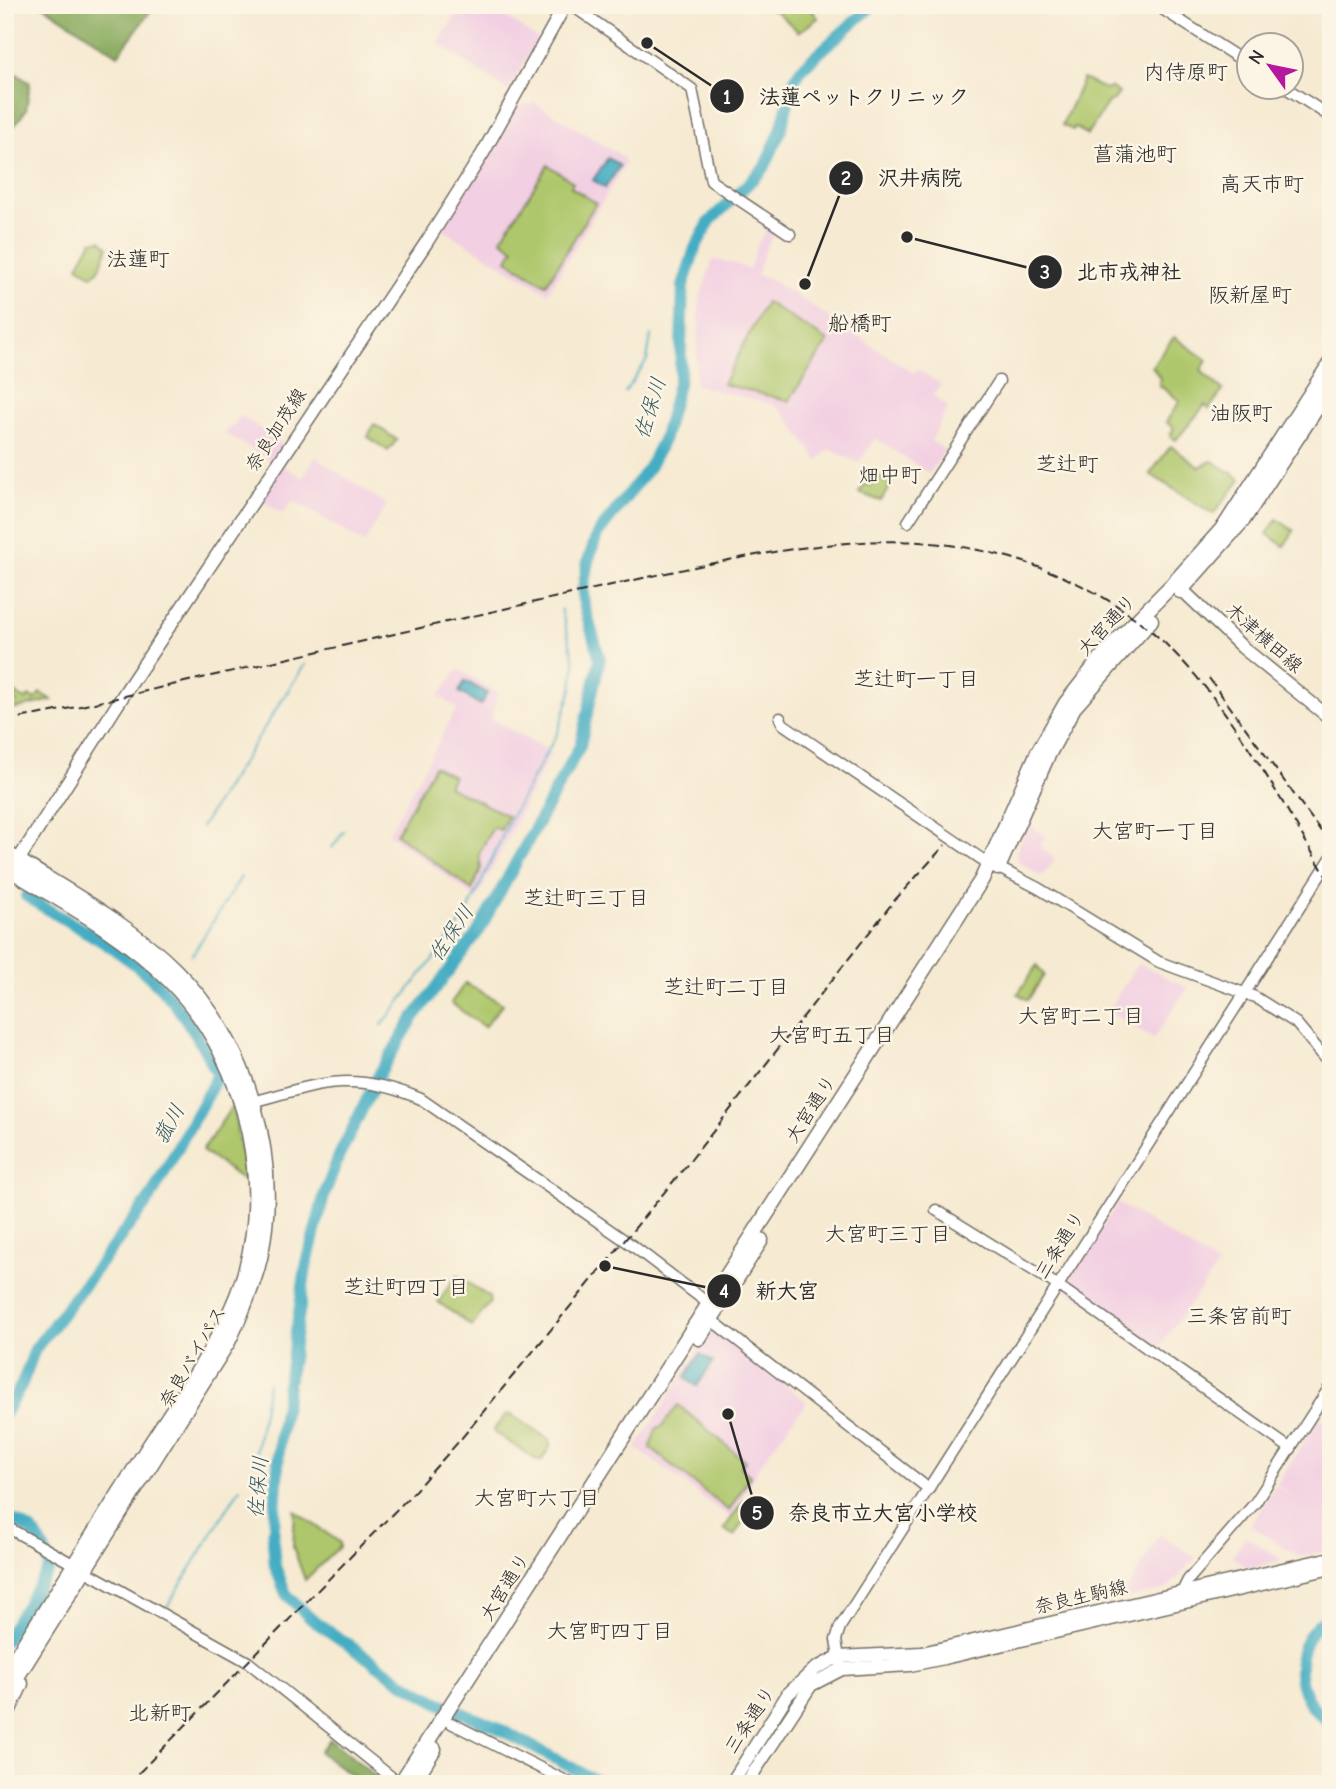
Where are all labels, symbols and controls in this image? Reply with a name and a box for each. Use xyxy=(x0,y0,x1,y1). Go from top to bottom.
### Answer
north arrow xyxy=(1234,32,1304,102)
text: N xyxy=(1244,46,1269,68)
district label: 内侍原町 xyxy=(1144,60,1228,84)
callout: 法蓮ペットクリニック xyxy=(710,75,983,117)
text: 1 xyxy=(723,85,731,109)
text: 法蓮ペットクリニック xyxy=(759,85,969,109)
district label: 菖蒲池町 xyxy=(1093,142,1177,166)
callout: 沢井病院 xyxy=(829,157,976,199)
text: 2 xyxy=(841,166,851,190)
text: 沢井病院 xyxy=(878,166,962,190)
district label: 高天市町 xyxy=(1220,172,1304,196)
district label: 法蓮町 xyxy=(107,247,170,271)
callout: 北市戎神社 xyxy=(1028,251,1196,293)
text: 3 xyxy=(1040,260,1050,284)
text: 北市戎神社 xyxy=(1077,260,1182,284)
district label: 阪新屋町 xyxy=(1208,283,1292,307)
district label: 船橋町 xyxy=(829,311,892,335)
water label: 佐保川 xyxy=(629,374,671,442)
street label: 奈良加茂線 xyxy=(241,384,311,476)
district label: 油阪町 xyxy=(1210,401,1273,425)
district label: 芝辻町 xyxy=(1036,452,1099,476)
district label: 畑中町 xyxy=(859,463,922,487)
street label: 大宮通り xyxy=(1073,590,1141,660)
street label: 木津横田線 xyxy=(1221,599,1307,677)
district label: 芝辻町一丁目 xyxy=(853,667,979,691)
district label: 大宮町一丁目 xyxy=(1092,819,1218,843)
district label: 芝辻町三丁目 xyxy=(523,886,649,910)
water label: 佐保川 xyxy=(423,900,479,966)
district label: 芝辻町二丁目 xyxy=(663,975,789,999)
district label: 大宮町二丁目 xyxy=(1018,1004,1144,1028)
district label: 大宮町五丁目 xyxy=(769,1023,895,1047)
street label: 大宮通り xyxy=(781,1071,841,1147)
water label: 菰川 xyxy=(148,1100,190,1148)
street label: 三条通り xyxy=(1031,1207,1089,1283)
district label: 大宮町三丁目 xyxy=(825,1222,951,1246)
callout: 新大宮 xyxy=(706,1270,832,1312)
district label: 芝辻町四丁目 xyxy=(343,1275,469,1299)
text: 4 xyxy=(719,1279,729,1303)
text: 新大宮 xyxy=(756,1279,819,1303)
street label: 奈良バイパス xyxy=(155,1302,231,1412)
district label: 三条宮前町 xyxy=(1187,1304,1292,1328)
water label: 佐保川 xyxy=(243,1455,273,1519)
district label: 大宮町六丁目 xyxy=(474,1486,600,1510)
callout: 奈良市立大宮小学校 xyxy=(740,1492,992,1534)
text: 5 xyxy=(751,1501,763,1525)
text: 奈良市立大宮小学校 xyxy=(789,1501,978,1525)
street label: 大宮通り xyxy=(476,1549,534,1625)
street label: 奈良生駒線 xyxy=(1032,1576,1130,1618)
district label: 大宮町四丁目 xyxy=(547,1619,673,1643)
street label: 三条通り xyxy=(720,1682,780,1758)
district label: 北新町 xyxy=(129,1701,192,1725)

